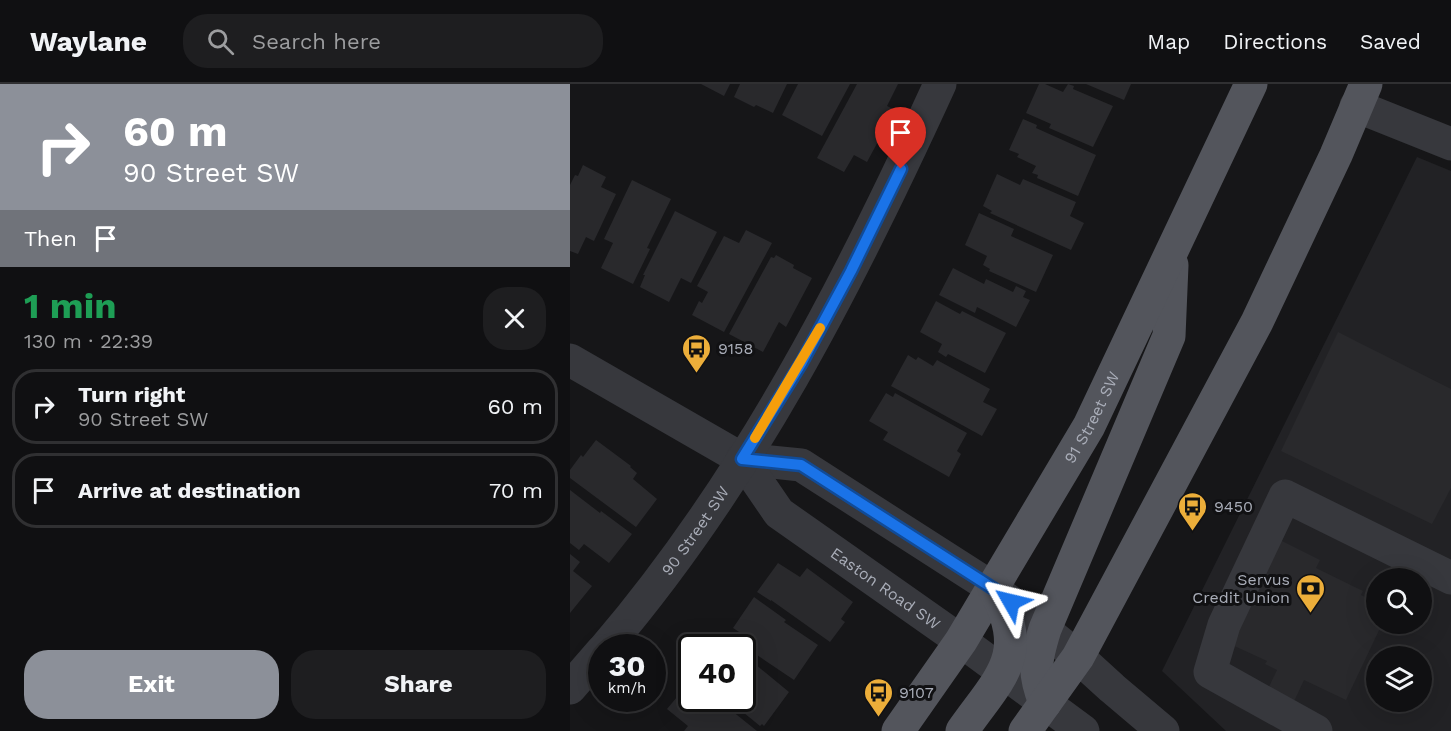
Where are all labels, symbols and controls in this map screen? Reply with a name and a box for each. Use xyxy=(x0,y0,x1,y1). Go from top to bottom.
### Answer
search box xyxy=(183,14,603,68)
text: Waylane xyxy=(30,25,147,58)
icon: search xyxy=(204,25,237,58)
text: Search here xyxy=(252,29,381,54)
text: Map xyxy=(1147,29,1190,54)
text: Directions xyxy=(1223,29,1327,54)
text: Saved xyxy=(1360,29,1421,54)
text: 60 m xyxy=(123,107,227,156)
pin xyxy=(875,107,926,169)
icon: right xyxy=(24,108,102,186)
icon: arrive xyxy=(884,116,917,149)
text: 90 Street SW xyxy=(123,157,299,189)
icon: arrive xyxy=(89,222,122,255)
text: Then xyxy=(24,226,77,251)
text: 1 min xyxy=(24,285,116,327)
button: close xyxy=(483,287,546,350)
text: 130 m · 22:39 xyxy=(24,329,153,353)
bus stop icon: 9158 xyxy=(681,332,713,374)
place label: 9158 xyxy=(718,339,753,358)
street label: 91 Street SW xyxy=(1060,368,1123,467)
text: Turn right xyxy=(78,382,185,407)
icon: right xyxy=(27,390,60,423)
text: 60 m xyxy=(487,394,543,419)
text: 90 Street SW xyxy=(78,407,209,431)
icon: arrive xyxy=(27,474,60,507)
text: Arrive at destination xyxy=(78,478,301,503)
text: 70 m xyxy=(489,478,543,503)
street label: 90 Street SW xyxy=(657,482,733,579)
bus stop icon: 9450 xyxy=(1177,490,1209,532)
place label: 9450 xyxy=(1214,497,1253,516)
street label: Easton Road SW xyxy=(827,543,944,633)
map controls xyxy=(1366,568,1432,712)
button: search xyxy=(1366,568,1432,634)
position arrow xyxy=(979,570,1043,634)
place label: Servus Credit Union xyxy=(1192,570,1290,607)
bank icon: Servus Credit Union xyxy=(1295,572,1327,614)
speed limit sign: 40 xyxy=(678,634,756,712)
button: layers xyxy=(1366,646,1432,712)
text: 30 xyxy=(608,648,646,683)
button: Exit xyxy=(24,650,279,719)
button: Share xyxy=(291,650,546,719)
bus stop icon: 9107 xyxy=(862,676,894,718)
text: km/h xyxy=(608,679,646,697)
place label: 9107 xyxy=(899,683,934,702)

